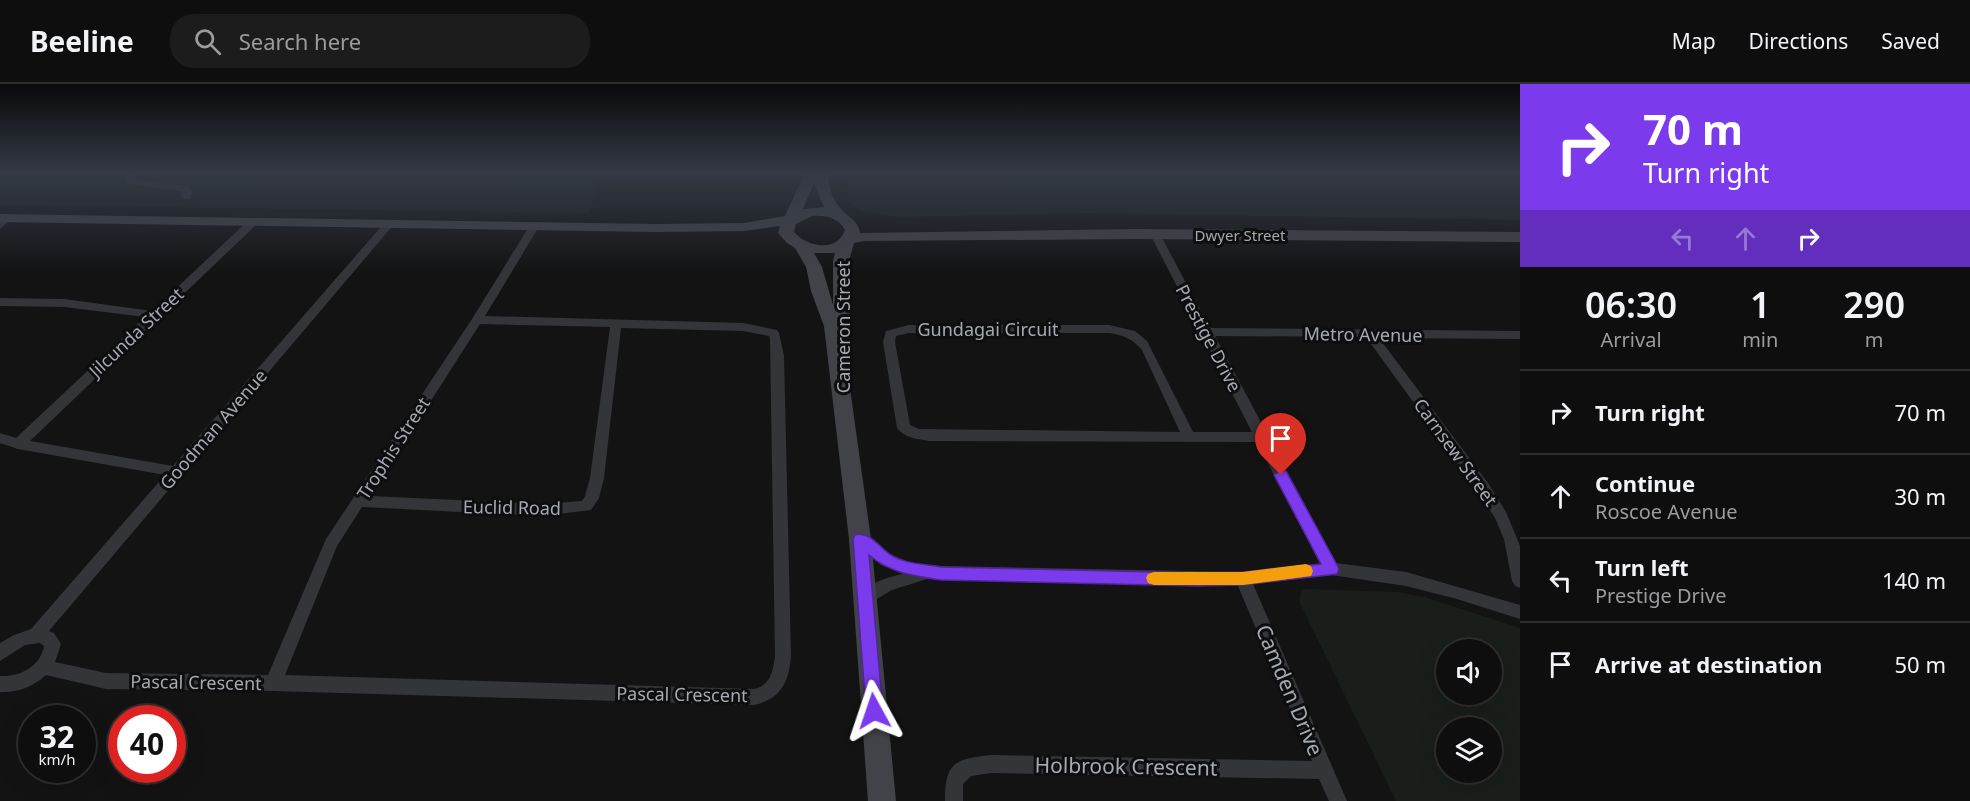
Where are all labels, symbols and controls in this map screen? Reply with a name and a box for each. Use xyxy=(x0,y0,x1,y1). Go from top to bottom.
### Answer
search box xyxy=(170,14,590,68)
text: Beeline xyxy=(30,22,134,60)
icon: search xyxy=(191,25,224,58)
text: Search here xyxy=(239,26,361,56)
text: Map xyxy=(1672,27,1716,55)
text: Directions xyxy=(1749,27,1848,55)
text: Saved xyxy=(1881,27,1940,55)
text: 70 m xyxy=(1643,100,1743,157)
icon: right xyxy=(1544,108,1622,186)
text: Turn right xyxy=(1643,154,1769,191)
icon: left xyxy=(1666,222,1699,255)
icon: ahead xyxy=(1729,222,1762,255)
icon: right xyxy=(1792,222,1825,255)
street label: Dwyer Street xyxy=(1195,225,1286,245)
street label: Cameron Street xyxy=(831,260,855,393)
street label: Prestige Drive xyxy=(1171,280,1247,396)
text: 06:30 xyxy=(1585,280,1677,329)
text: 1 xyxy=(1750,280,1771,329)
text: 290 xyxy=(1843,280,1905,329)
street label: Jilcunda Street xyxy=(82,282,189,383)
street label: Gundagai Circuit xyxy=(917,317,1059,341)
street label: Metro Avenue xyxy=(1303,321,1423,347)
text: Arrival xyxy=(1601,326,1662,353)
text: min xyxy=(1742,326,1778,353)
text: m xyxy=(1865,326,1884,353)
street label: Goodman Avenue xyxy=(154,364,272,494)
street label: Trophis Street xyxy=(351,392,435,504)
street label: Carnsew Street xyxy=(1409,393,1503,511)
icon: right xyxy=(1544,396,1577,429)
text: Turn right xyxy=(1595,397,1705,427)
text: 70 m xyxy=(1895,397,1946,427)
pin xyxy=(1255,413,1306,475)
icon: arrive xyxy=(1264,422,1297,455)
text: Continue xyxy=(1595,468,1695,498)
icon: ahead xyxy=(1544,480,1577,513)
text: 30 m xyxy=(1895,481,1946,511)
street label: Euclid Road xyxy=(463,494,561,520)
text: Roscoe Avenue xyxy=(1595,498,1738,525)
text: Turn left xyxy=(1595,552,1689,582)
icon: left xyxy=(1544,564,1577,597)
text: 140 m xyxy=(1882,565,1946,595)
text: Prestige Drive xyxy=(1595,582,1726,609)
street label: Camden Drive xyxy=(1250,620,1330,760)
map controls xyxy=(1436,639,1502,783)
button: sound xyxy=(1436,639,1502,705)
icon: arrive xyxy=(1544,648,1577,681)
text: Arrive at destination xyxy=(1595,649,1822,679)
text: 50 m xyxy=(1895,649,1946,679)
street label: Pascal Crescent xyxy=(130,669,262,695)
position arrow xyxy=(842,679,906,743)
street label: Pascal Crescent xyxy=(616,681,748,707)
speed limit sign: 40 xyxy=(108,705,186,783)
text: 32 xyxy=(40,716,74,757)
button: layers xyxy=(1436,717,1502,783)
text: km/h xyxy=(39,749,75,769)
street label: Holbrook Crescent xyxy=(1034,750,1218,782)

